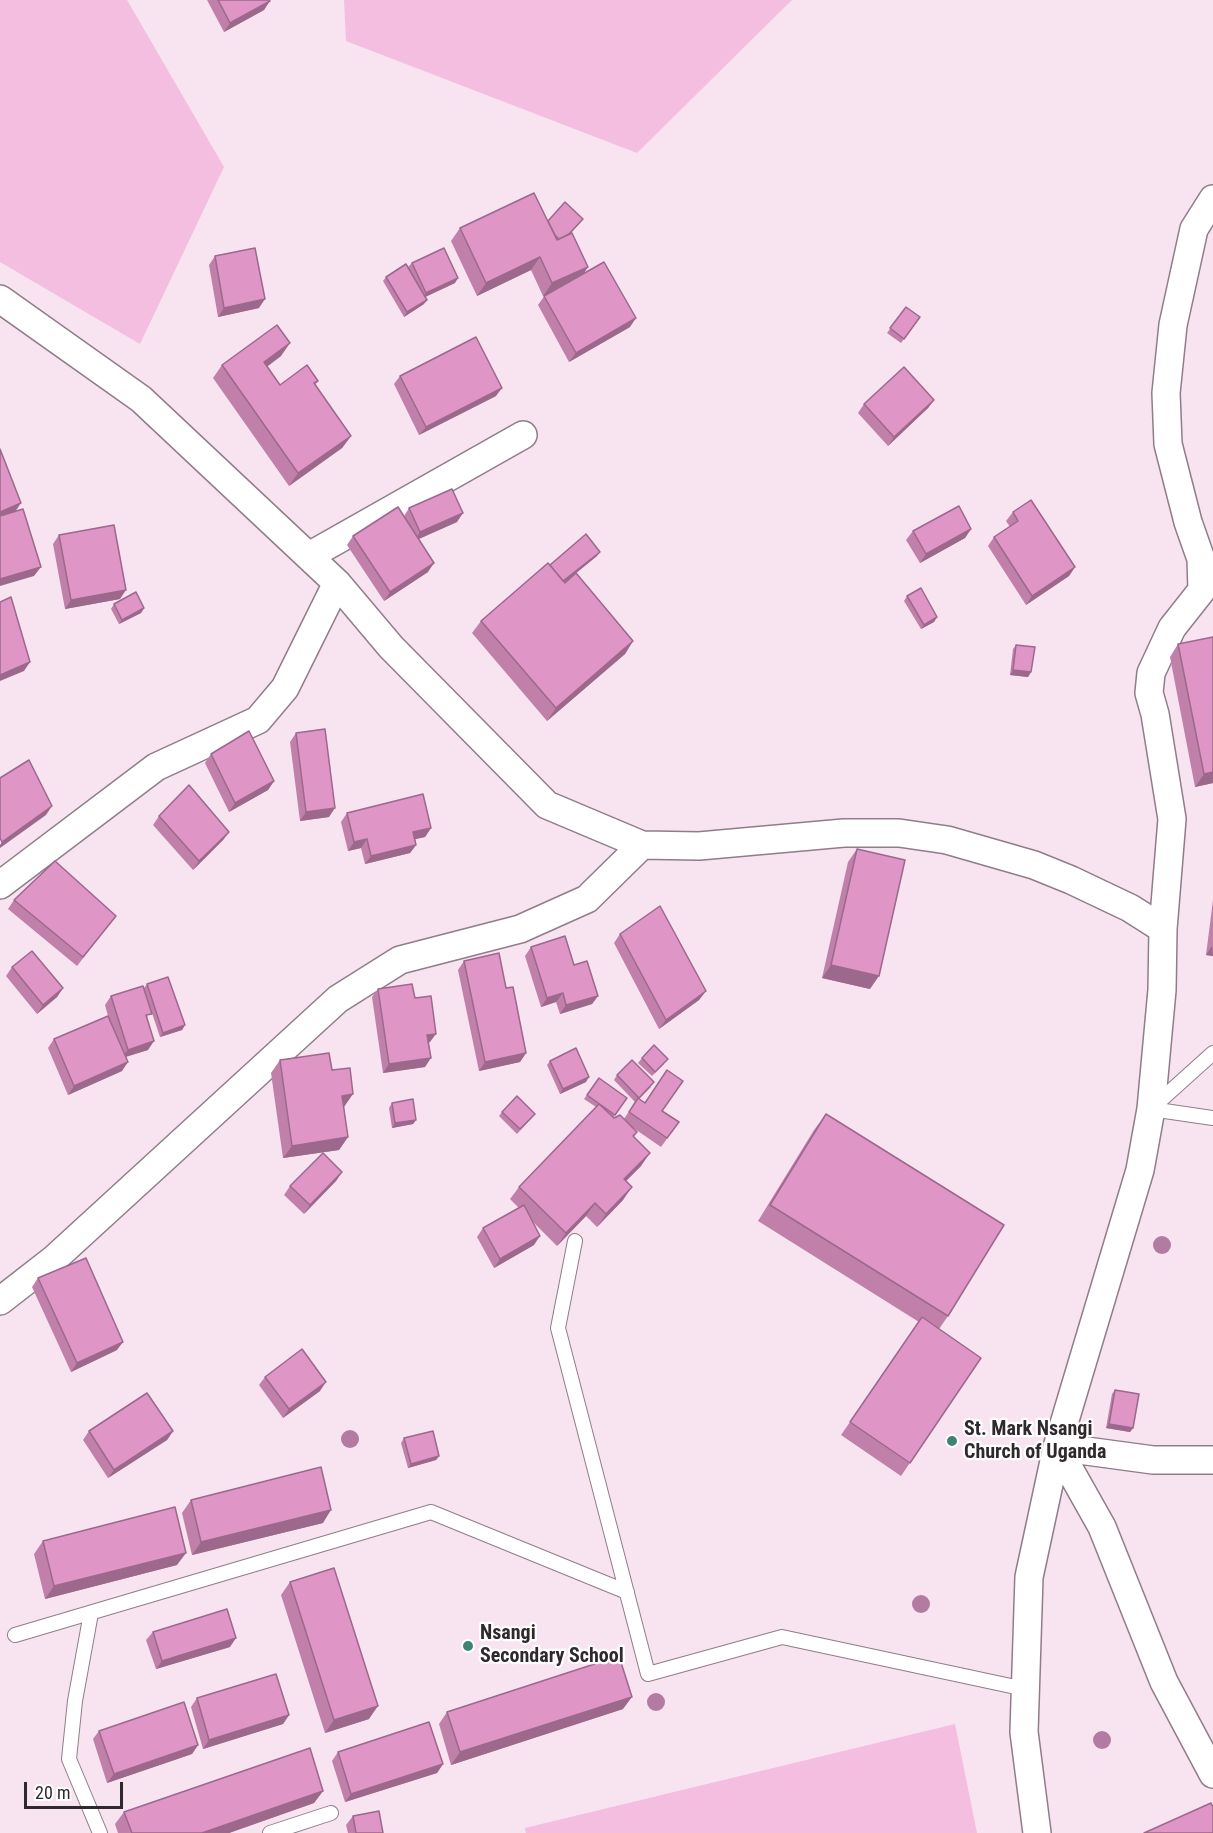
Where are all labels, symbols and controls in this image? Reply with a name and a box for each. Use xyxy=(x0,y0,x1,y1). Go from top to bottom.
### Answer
place label: St. Mark Nsangi Church of Uganda xyxy=(964,1418,1106,1465)
marker: St. Mark Nsangi Church of Uganda xyxy=(945,1434,959,1448)
place label: Nsangi Secondary School xyxy=(480,1622,624,1669)
marker: Nsangi Secondary School xyxy=(461,1639,475,1653)
scale bar xyxy=(27,1770,126,1808)
text: 20 m xyxy=(35,1782,70,1803)

